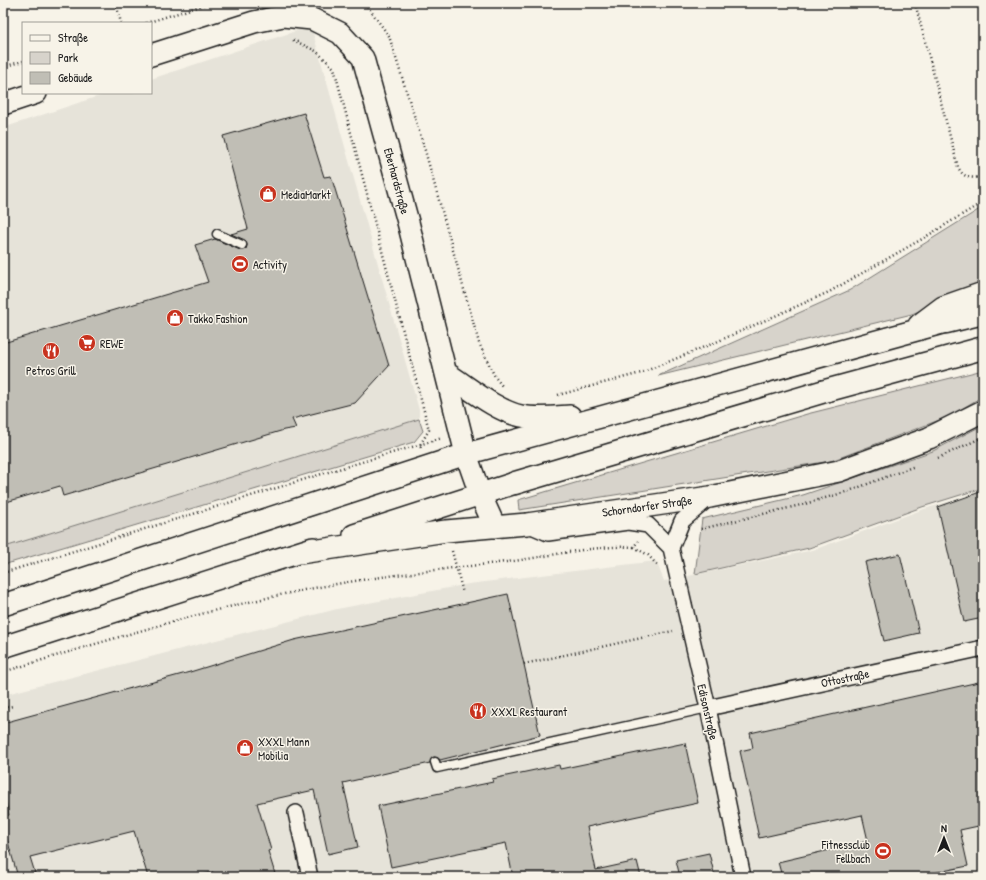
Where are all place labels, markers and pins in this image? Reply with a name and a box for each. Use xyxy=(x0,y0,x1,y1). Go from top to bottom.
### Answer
shop icon: MediaMarkt xyxy=(258,184,278,204)
place label: MediaMarkt xyxy=(281,186,331,203)
sports icon: Activity xyxy=(230,254,250,274)
place label: Activity xyxy=(253,256,287,273)
shop icon: Takko Fashion xyxy=(165,308,185,328)
place label: Takko Fashion xyxy=(188,310,248,327)
supermarket icon: REWE xyxy=(77,333,97,353)
place label: REWE xyxy=(100,335,124,352)
restaurant icon: Petros Grill xyxy=(41,341,61,361)
place label: Petros Grill xyxy=(26,362,77,379)
restaurant icon: XXXL Restaurant xyxy=(468,701,488,721)
place label: XXXL Restaurant xyxy=(491,703,568,720)
place label: XXXL Mann Mobilia xyxy=(258,733,310,764)
shop icon: XXXL Mann Mobilia xyxy=(235,738,255,758)
place label: Fitnessclub Fellbach xyxy=(821,836,870,867)
sports icon: Fitnessclub Fellbach xyxy=(873,841,893,861)

